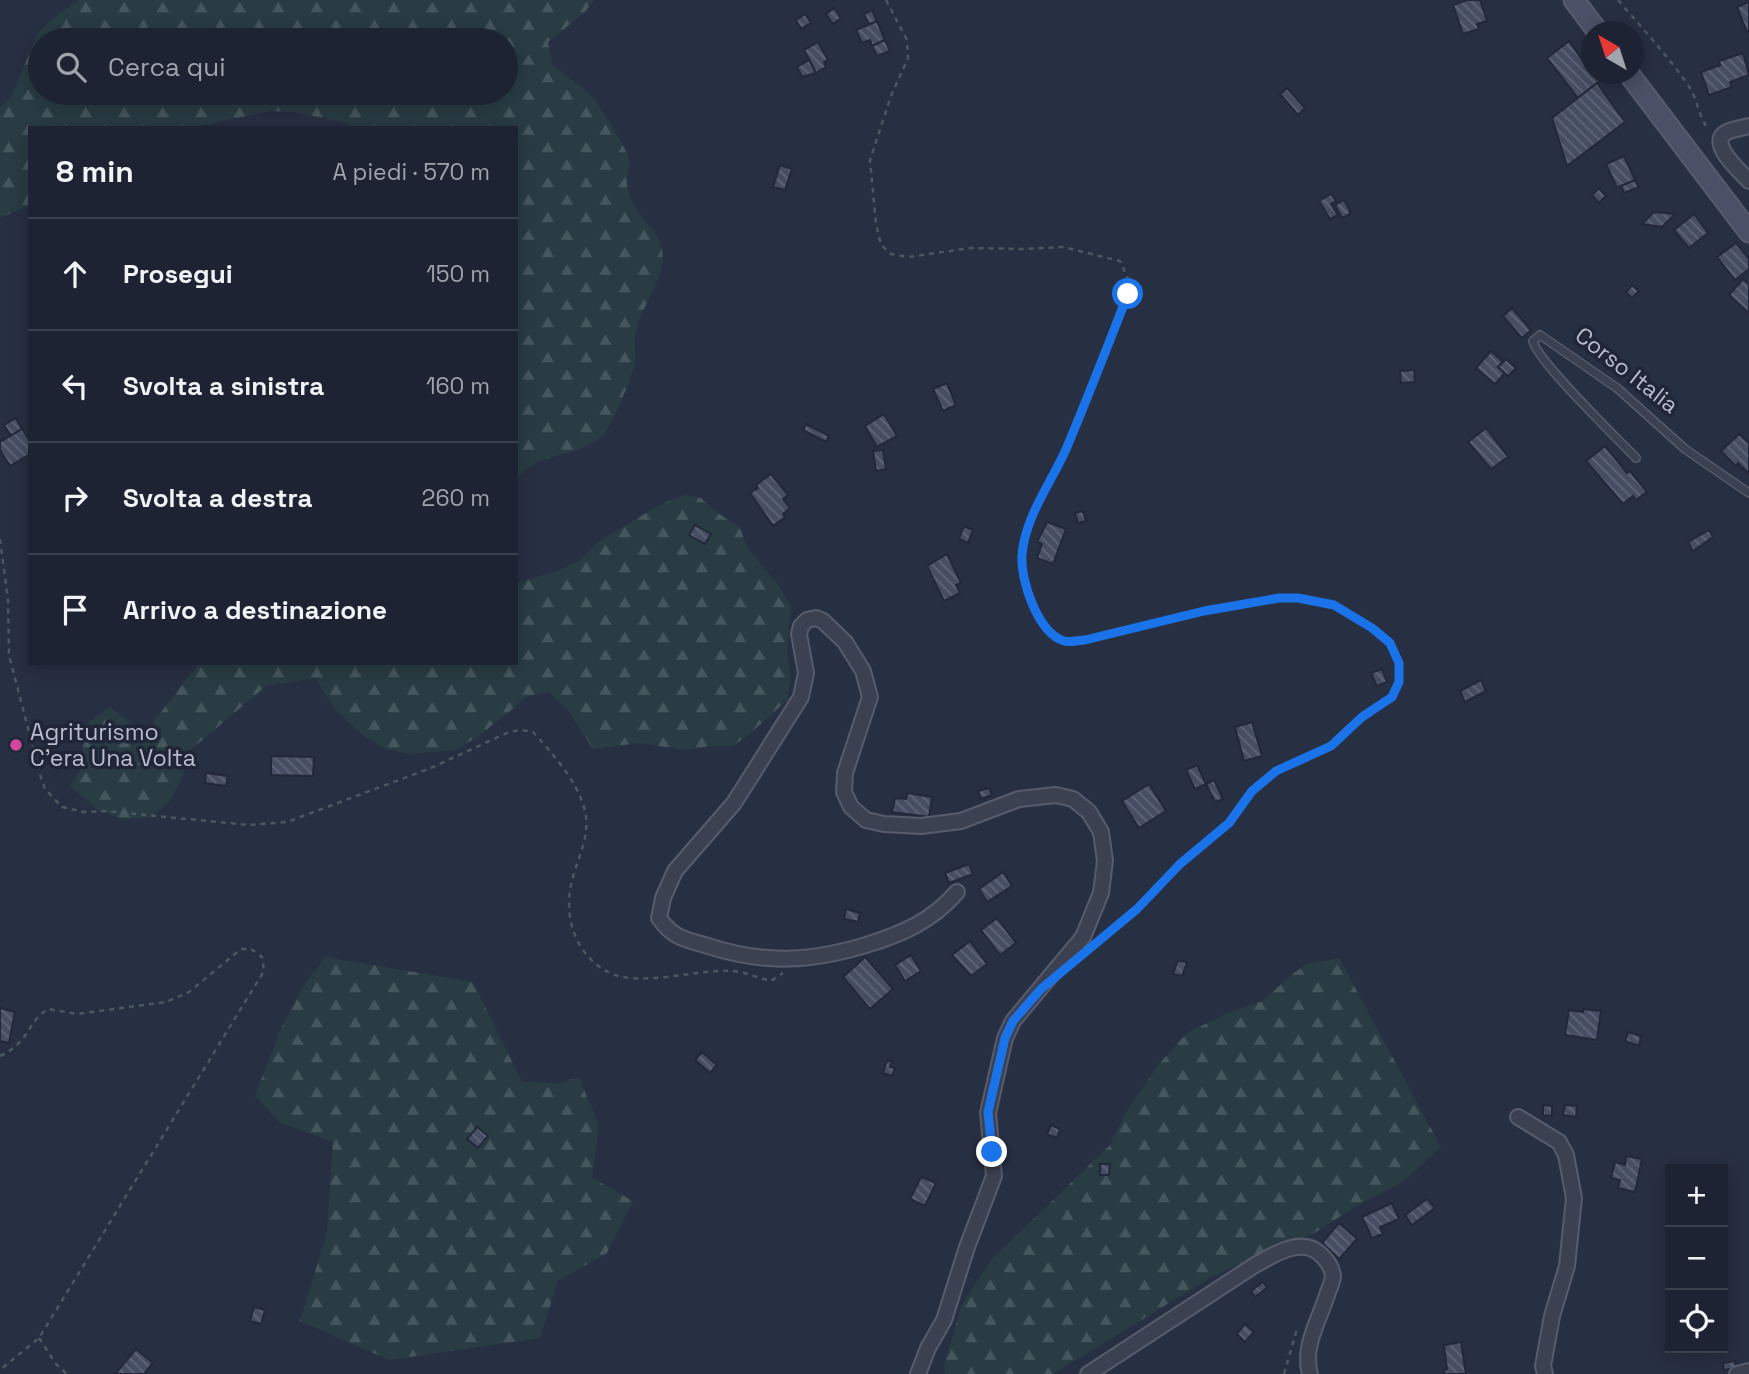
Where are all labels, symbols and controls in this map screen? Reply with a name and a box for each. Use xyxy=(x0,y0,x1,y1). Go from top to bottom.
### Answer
north arrow xyxy=(1581,21,1644,84)
search box xyxy=(28,28,518,105)
icon: search xyxy=(52,48,90,86)
text: Cerca qui xyxy=(108,50,226,84)
text: 8 min xyxy=(56,152,134,191)
text: A piedi · 570 m xyxy=(333,157,490,187)
icon: ahead xyxy=(56,255,94,293)
text: Prosegui xyxy=(123,257,233,291)
text: 150 m xyxy=(426,259,490,289)
route start xyxy=(1112,278,1143,309)
street label: Corso Italia xyxy=(1569,320,1685,420)
icon: left xyxy=(56,367,94,405)
text: Svolta a sinistra xyxy=(123,369,324,403)
text: 160 m xyxy=(426,371,490,401)
icon: right xyxy=(56,479,94,517)
text: Svolta a destra xyxy=(123,481,312,515)
text: 260 m xyxy=(422,483,490,513)
icon: arrive xyxy=(56,591,94,629)
text: Arrivo a destinazione xyxy=(123,593,387,627)
place label: Agriturismo C'era Una Volta xyxy=(30,717,196,773)
marker: Agriturismo C'era Una Volta xyxy=(8,737,24,753)
route end xyxy=(976,1136,1007,1167)
map controls xyxy=(1665,1164,1728,1353)
button: + xyxy=(1665,1164,1728,1227)
button: − xyxy=(1665,1227,1728,1290)
button: locate xyxy=(1665,1290,1728,1353)

